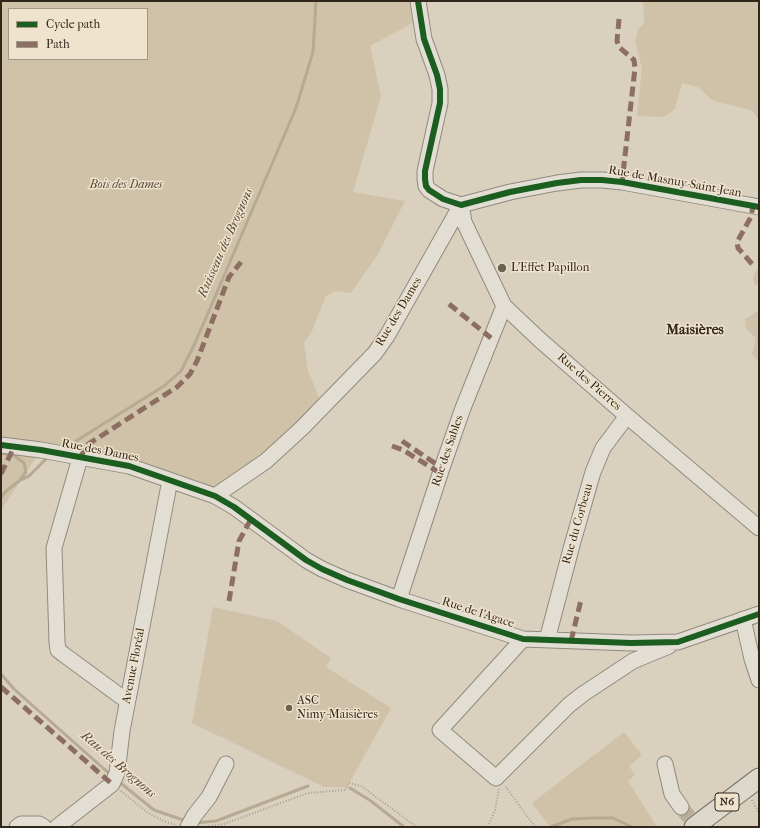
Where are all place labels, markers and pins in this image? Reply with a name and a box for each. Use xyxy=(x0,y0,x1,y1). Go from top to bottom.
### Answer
place label: L’Effet Papillon xyxy=(511,261,589,275)
marker: L’Effet Papillon xyxy=(496,262,508,274)
place label: ASC Nimy-Maisières xyxy=(297,694,378,722)
marker: ASC Nimy-Maisières xyxy=(284,703,294,713)

